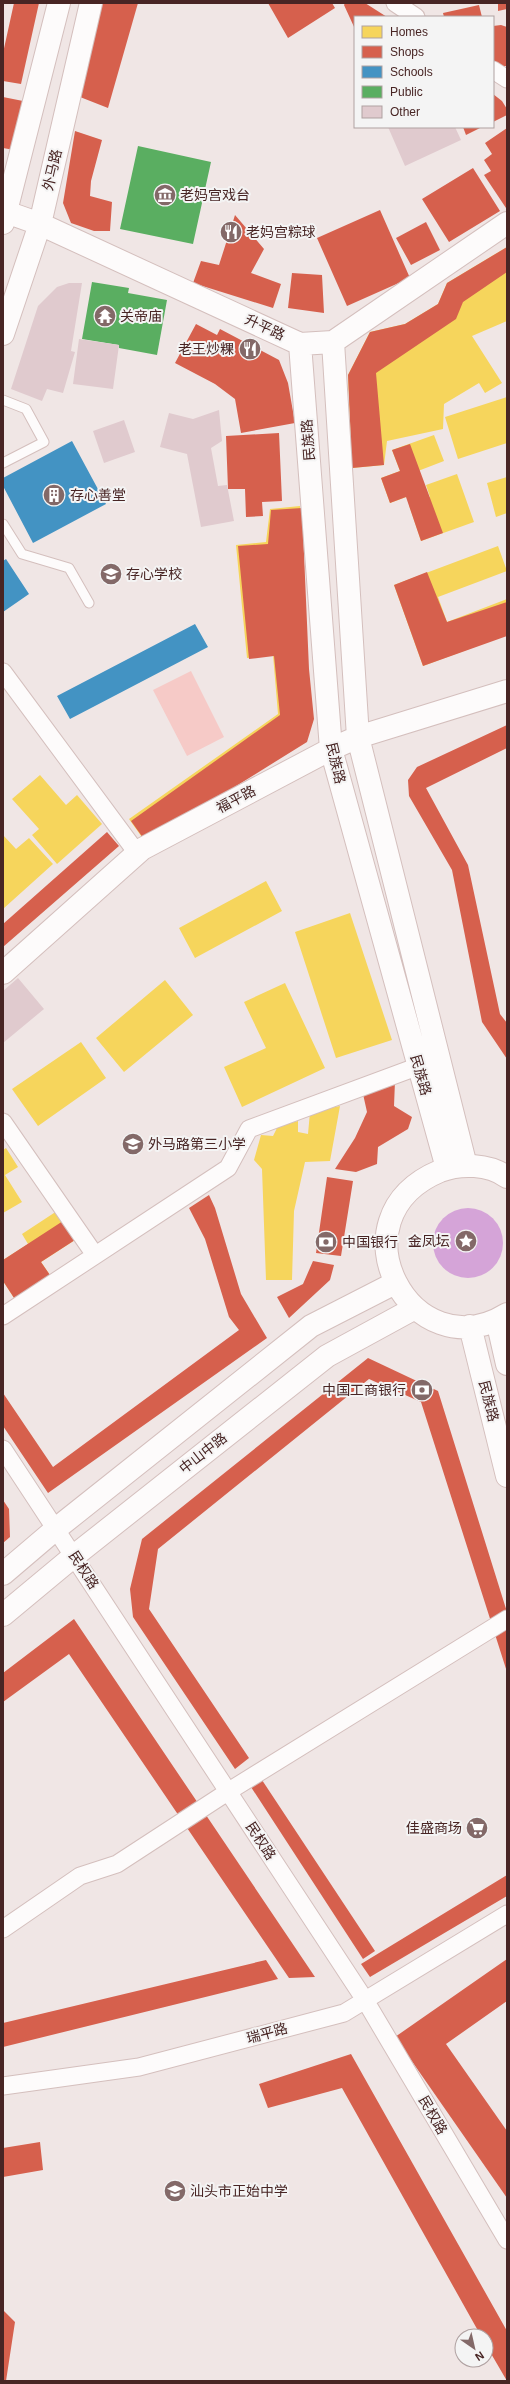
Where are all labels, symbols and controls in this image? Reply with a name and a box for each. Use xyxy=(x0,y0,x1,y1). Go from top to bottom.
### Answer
legend xyxy=(354,16,494,128)
text: Homes xyxy=(390,25,428,39)
text: Shops xyxy=(390,45,424,59)
text: Schools xyxy=(390,65,433,79)
text: Public xyxy=(390,85,423,99)
text: Other xyxy=(390,105,420,119)
street label: 外马路 xyxy=(39,148,65,192)
museum icon: 老妈宫戏台 xyxy=(152,182,178,208)
place label: 老妈宫戏台 xyxy=(180,187,250,203)
restaurant icon: 老妈宫粽球 xyxy=(218,219,244,245)
place label: 老妈宫粽球 xyxy=(246,224,316,240)
temple icon: 关帝庙 xyxy=(92,303,118,329)
place label: 关帝庙 xyxy=(120,308,162,324)
street label: 升平路 xyxy=(243,311,287,343)
restaurant icon: 老王炒粿 xyxy=(237,336,263,362)
place label: 老王炒粿 xyxy=(178,341,234,357)
street label: 民族路 xyxy=(299,418,317,462)
building icon: 存心善堂 xyxy=(41,482,67,508)
place label: 存心善堂 xyxy=(70,487,126,503)
school or university icon: 存心学校 xyxy=(98,561,124,587)
place label: 存心学校 xyxy=(126,566,182,582)
street label: 民族路 xyxy=(323,741,349,785)
street label: 福平路 xyxy=(214,782,258,816)
street label: 民族路 xyxy=(408,1053,434,1097)
school or university icon: 外马路第三小学 xyxy=(120,1131,146,1157)
place label: 外马路第三小学 xyxy=(148,1136,246,1152)
place icon: 金凤坛 xyxy=(453,1228,479,1254)
bank icon: 中国银行 xyxy=(313,1229,339,1255)
place label: 金凤坛 xyxy=(408,1233,450,1249)
place label: 中国银行 xyxy=(342,1234,398,1250)
bank icon: 中国工商银行 xyxy=(409,1377,435,1403)
street label: 民族路 xyxy=(476,1379,502,1423)
place label: 中国工商银行 xyxy=(322,1382,406,1398)
street label: 中山中路 xyxy=(176,1429,230,1477)
street label: 民权路 xyxy=(66,1548,102,1592)
supermarket icon: 佳盛商场 xyxy=(464,1815,490,1841)
street label: 民权路 xyxy=(243,1819,279,1863)
place label: 佳盛商场 xyxy=(406,1820,462,1836)
street label: 瑞平路 xyxy=(245,2020,289,2046)
street label: 民权路 xyxy=(416,2093,450,2137)
school or university icon: 汕头市正始中学 xyxy=(162,2178,188,2204)
place label: 汕头市正始中学 xyxy=(190,2183,288,2199)
north arrow xyxy=(454,2328,494,2368)
text: N xyxy=(473,2349,486,2364)

